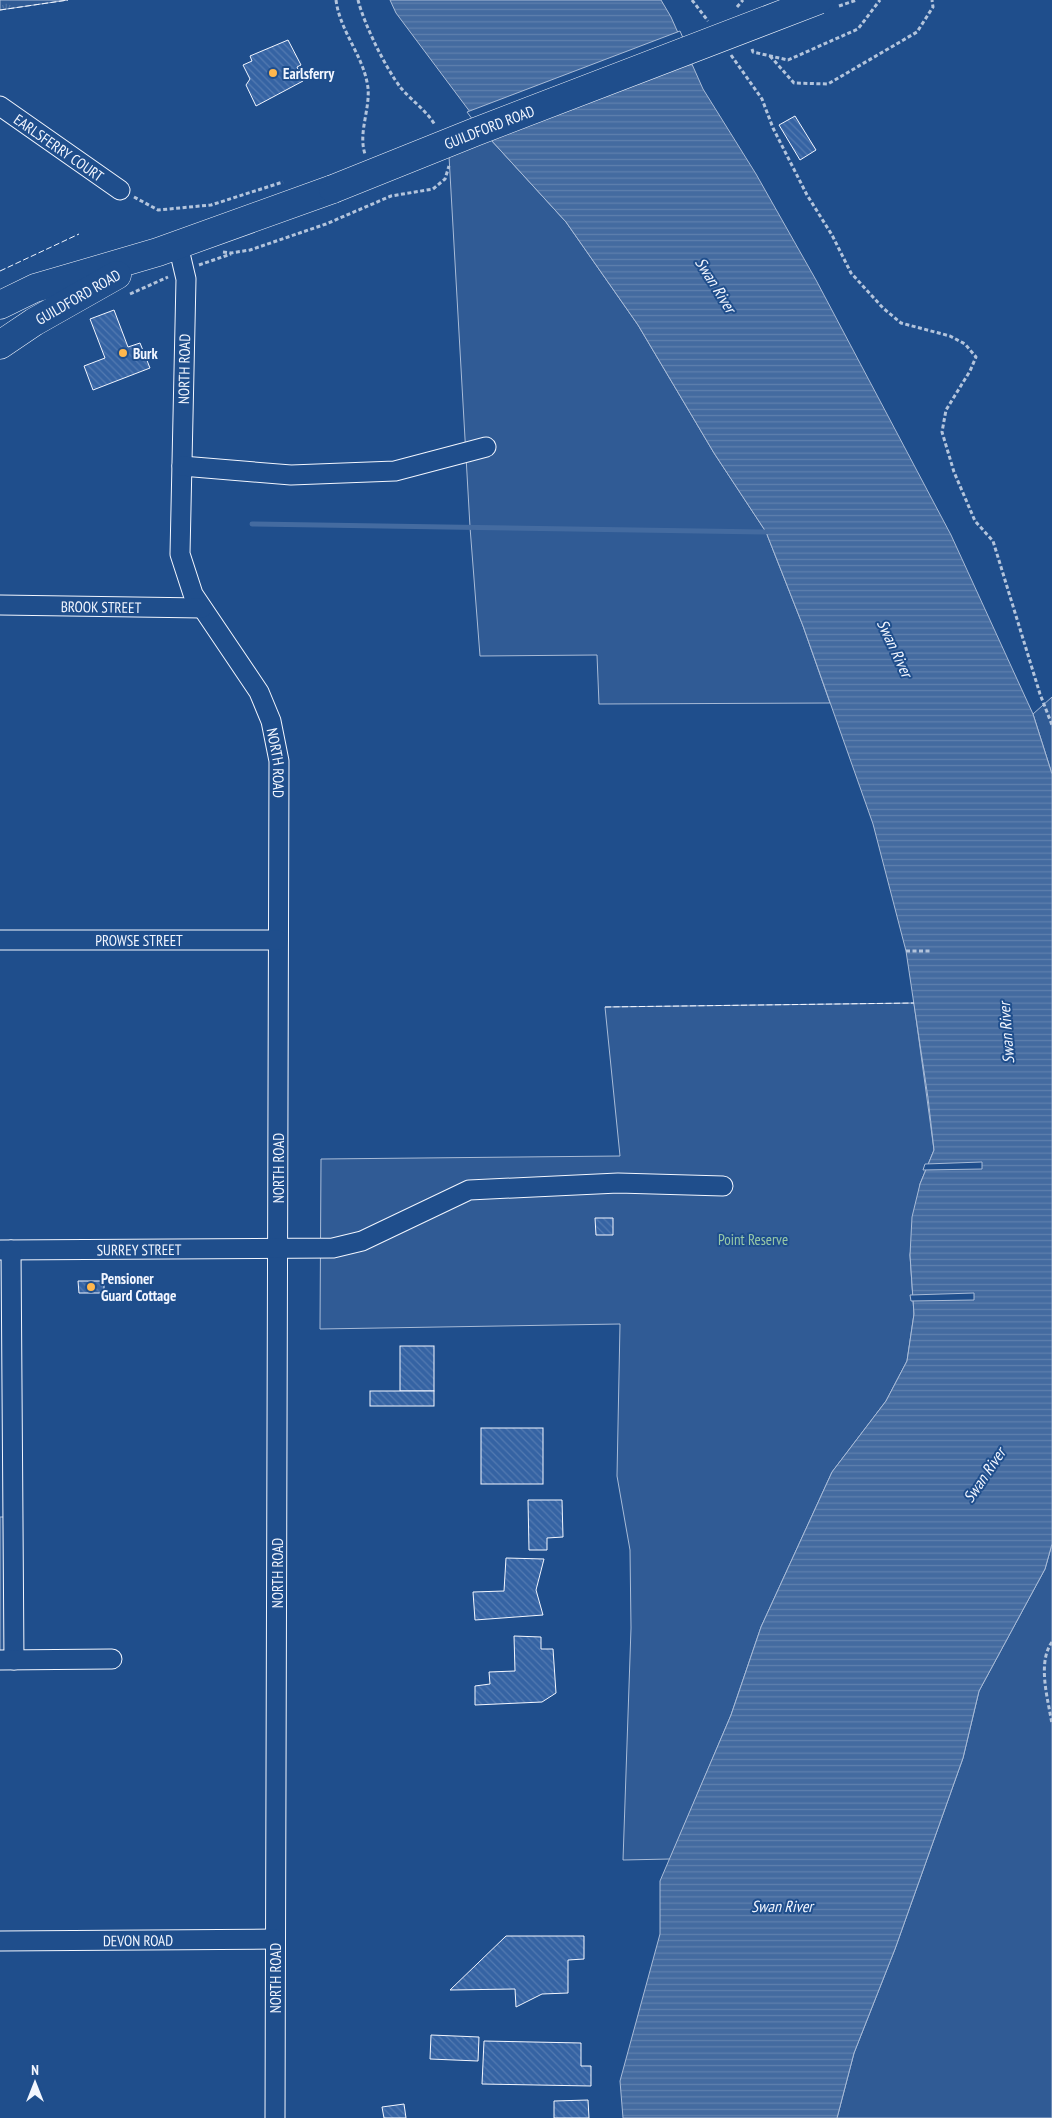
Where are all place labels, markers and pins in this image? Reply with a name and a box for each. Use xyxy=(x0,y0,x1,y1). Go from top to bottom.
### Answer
place label: Earlsferry xyxy=(283,64,335,83)
marker: Earlsferry xyxy=(267,67,279,79)
place label: Burk xyxy=(133,344,158,363)
marker: Burk xyxy=(117,347,129,359)
place label: Pensioner Guard Cottage xyxy=(101,1269,176,1305)
marker: Pensioner Guard Cottage xyxy=(85,1281,97,1293)

